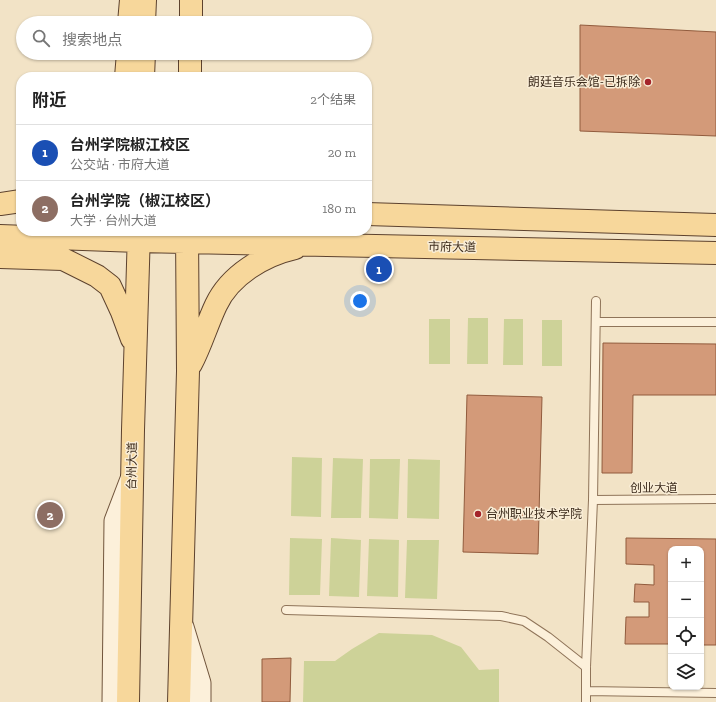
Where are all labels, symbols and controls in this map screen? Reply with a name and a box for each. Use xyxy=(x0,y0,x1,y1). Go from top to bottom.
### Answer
search box xyxy=(16,16,372,60)
icon: search xyxy=(30,27,52,49)
text: 搜索地点 xyxy=(62,31,122,49)
place label: 朗廷音乐会馆-已拆除 xyxy=(528,75,640,89)
marker: 朗廷音乐会馆-已拆除 xyxy=(643,77,653,87)
text: 附近 xyxy=(32,90,66,110)
text: 2个结果 xyxy=(310,92,356,107)
text: 台州学院椒江校区 xyxy=(70,136,190,154)
text: 1 xyxy=(42,145,48,160)
text: 20 m xyxy=(328,145,356,160)
text: 公交站 · 市府大道 xyxy=(70,157,170,172)
text: 台州学院（椒江校区） xyxy=(70,192,220,210)
text: 2 xyxy=(42,201,48,216)
text: 180 m xyxy=(322,201,356,216)
text: 大学 · 台州大道 xyxy=(70,213,157,228)
street label: 市府大道 xyxy=(428,240,476,254)
pin: 1 xyxy=(366,254,392,284)
your location xyxy=(350,291,370,311)
street label: 台州大道 xyxy=(125,442,139,490)
street label: 创业大道 xyxy=(630,481,678,495)
pin: 2 xyxy=(37,500,63,530)
place label: 台州职业技术学院 xyxy=(486,507,582,521)
marker: 台州职业技术学院 xyxy=(473,509,483,519)
map controls xyxy=(668,546,704,690)
button: + xyxy=(668,546,704,582)
button: − xyxy=(668,582,704,618)
button: locate xyxy=(668,618,704,654)
button: layers xyxy=(668,654,704,690)

